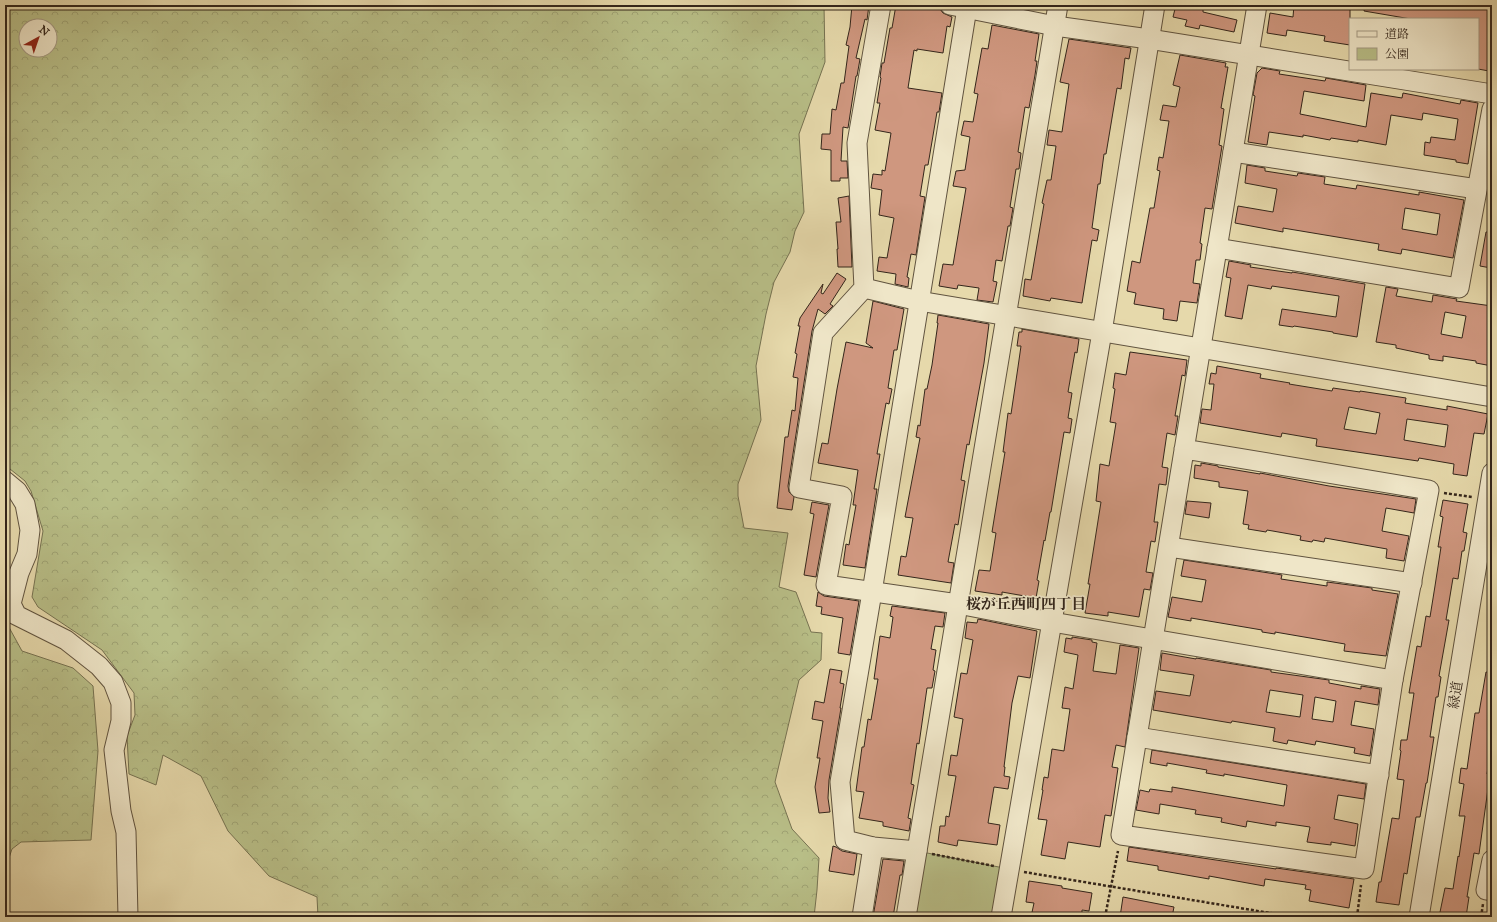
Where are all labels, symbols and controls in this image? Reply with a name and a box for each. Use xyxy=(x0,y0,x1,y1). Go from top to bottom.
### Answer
north arrow xyxy=(18,18,58,58)
legend xyxy=(1349,18,1479,70)
text: N xyxy=(36,23,52,39)
text: 道路 xyxy=(1385,27,1409,41)
text: 公園 xyxy=(1385,47,1409,61)
district label: 桜が丘西町四丁目 xyxy=(966,595,1086,613)
street label: 緑道 xyxy=(1445,680,1466,710)

